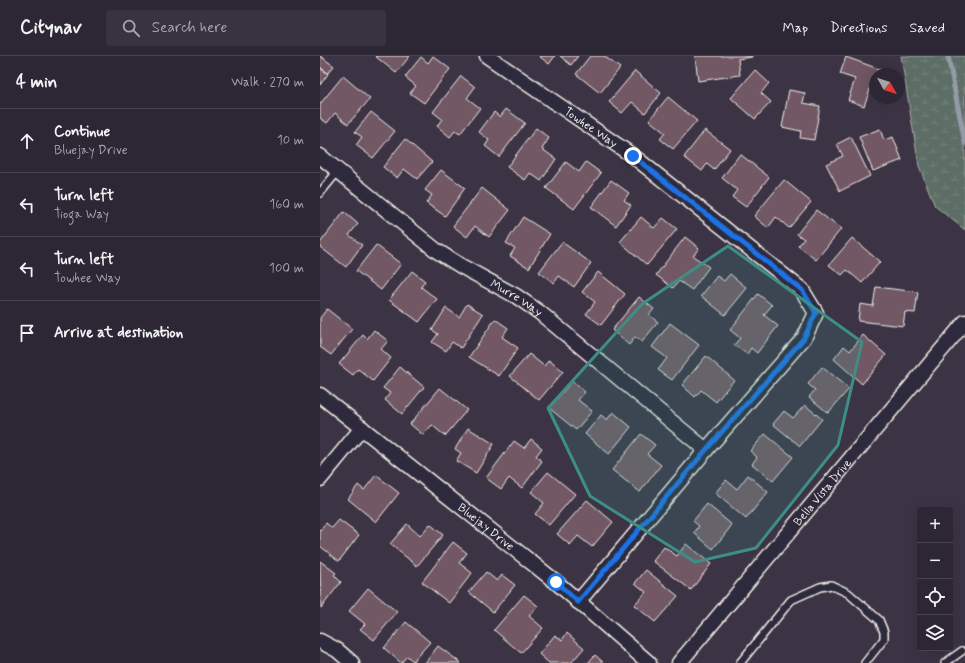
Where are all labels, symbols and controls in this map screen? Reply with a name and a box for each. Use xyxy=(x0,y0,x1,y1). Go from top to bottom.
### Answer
search box xyxy=(106,10,386,46)
text: Citynav xyxy=(20,15,82,40)
icon: search xyxy=(120,17,142,39)
text: Search here xyxy=(152,18,227,38)
text: Map xyxy=(782,19,808,37)
text: Directions xyxy=(830,19,888,37)
text: Saved xyxy=(910,19,945,37)
north arrow xyxy=(869,68,905,104)
text: 4 min xyxy=(16,71,57,93)
text: Walk · 270 m xyxy=(231,74,304,91)
street label: Towhee Way xyxy=(560,104,620,152)
text: Continue xyxy=(54,122,110,142)
icon: ahead xyxy=(16,130,38,152)
text: 10 m xyxy=(277,132,304,149)
text: Bluejay Drive xyxy=(54,142,128,159)
route end xyxy=(624,147,642,165)
text: Turn left xyxy=(54,186,114,206)
icon: left xyxy=(16,194,38,216)
text: 160 m xyxy=(269,196,304,213)
text: Tioga Way xyxy=(54,206,109,223)
text: Turn left xyxy=(54,250,114,270)
icon: left xyxy=(16,258,38,280)
text: 100 m xyxy=(269,260,304,277)
text: Towhee Way xyxy=(54,270,121,287)
street label: Murre Way xyxy=(487,276,545,321)
icon: arrive xyxy=(16,322,38,344)
text: Arrive at destination xyxy=(54,323,183,343)
street label: Bella Vista Drive xyxy=(790,456,856,530)
street label: Bluejay Drive xyxy=(454,500,517,555)
map controls xyxy=(917,507,953,651)
button: + xyxy=(917,507,953,543)
button: − xyxy=(917,543,953,579)
route start xyxy=(547,573,565,591)
button: locate xyxy=(917,579,953,615)
button: layers xyxy=(917,615,953,651)

